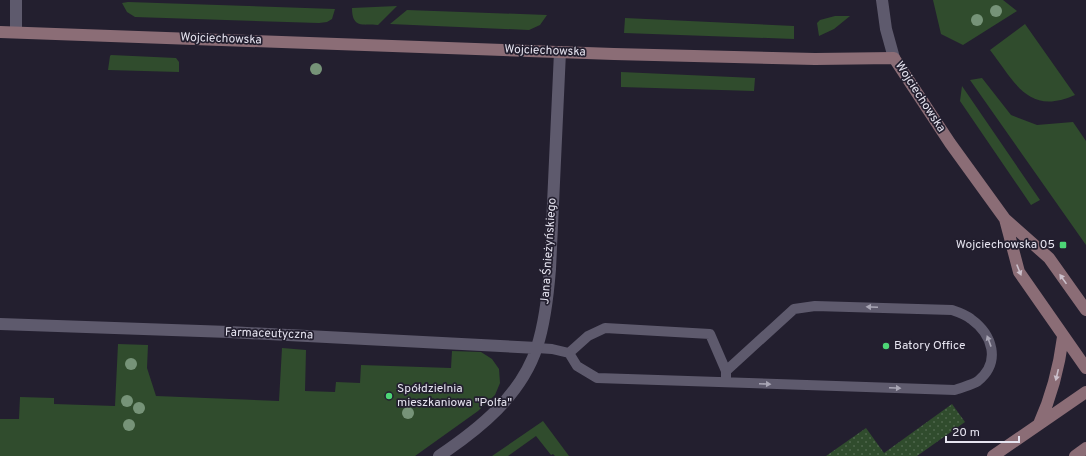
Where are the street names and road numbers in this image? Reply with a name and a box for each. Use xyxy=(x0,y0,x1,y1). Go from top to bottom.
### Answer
street label: Wojciechowska xyxy=(180,30,262,48)
street label: Wojciechowska xyxy=(504,42,586,60)
street label: Wojciechowska xyxy=(891,59,949,135)
street label: Jana Śnieżyńskiego xyxy=(537,197,561,305)
street label: Farmaceutyczna xyxy=(224,324,314,344)

